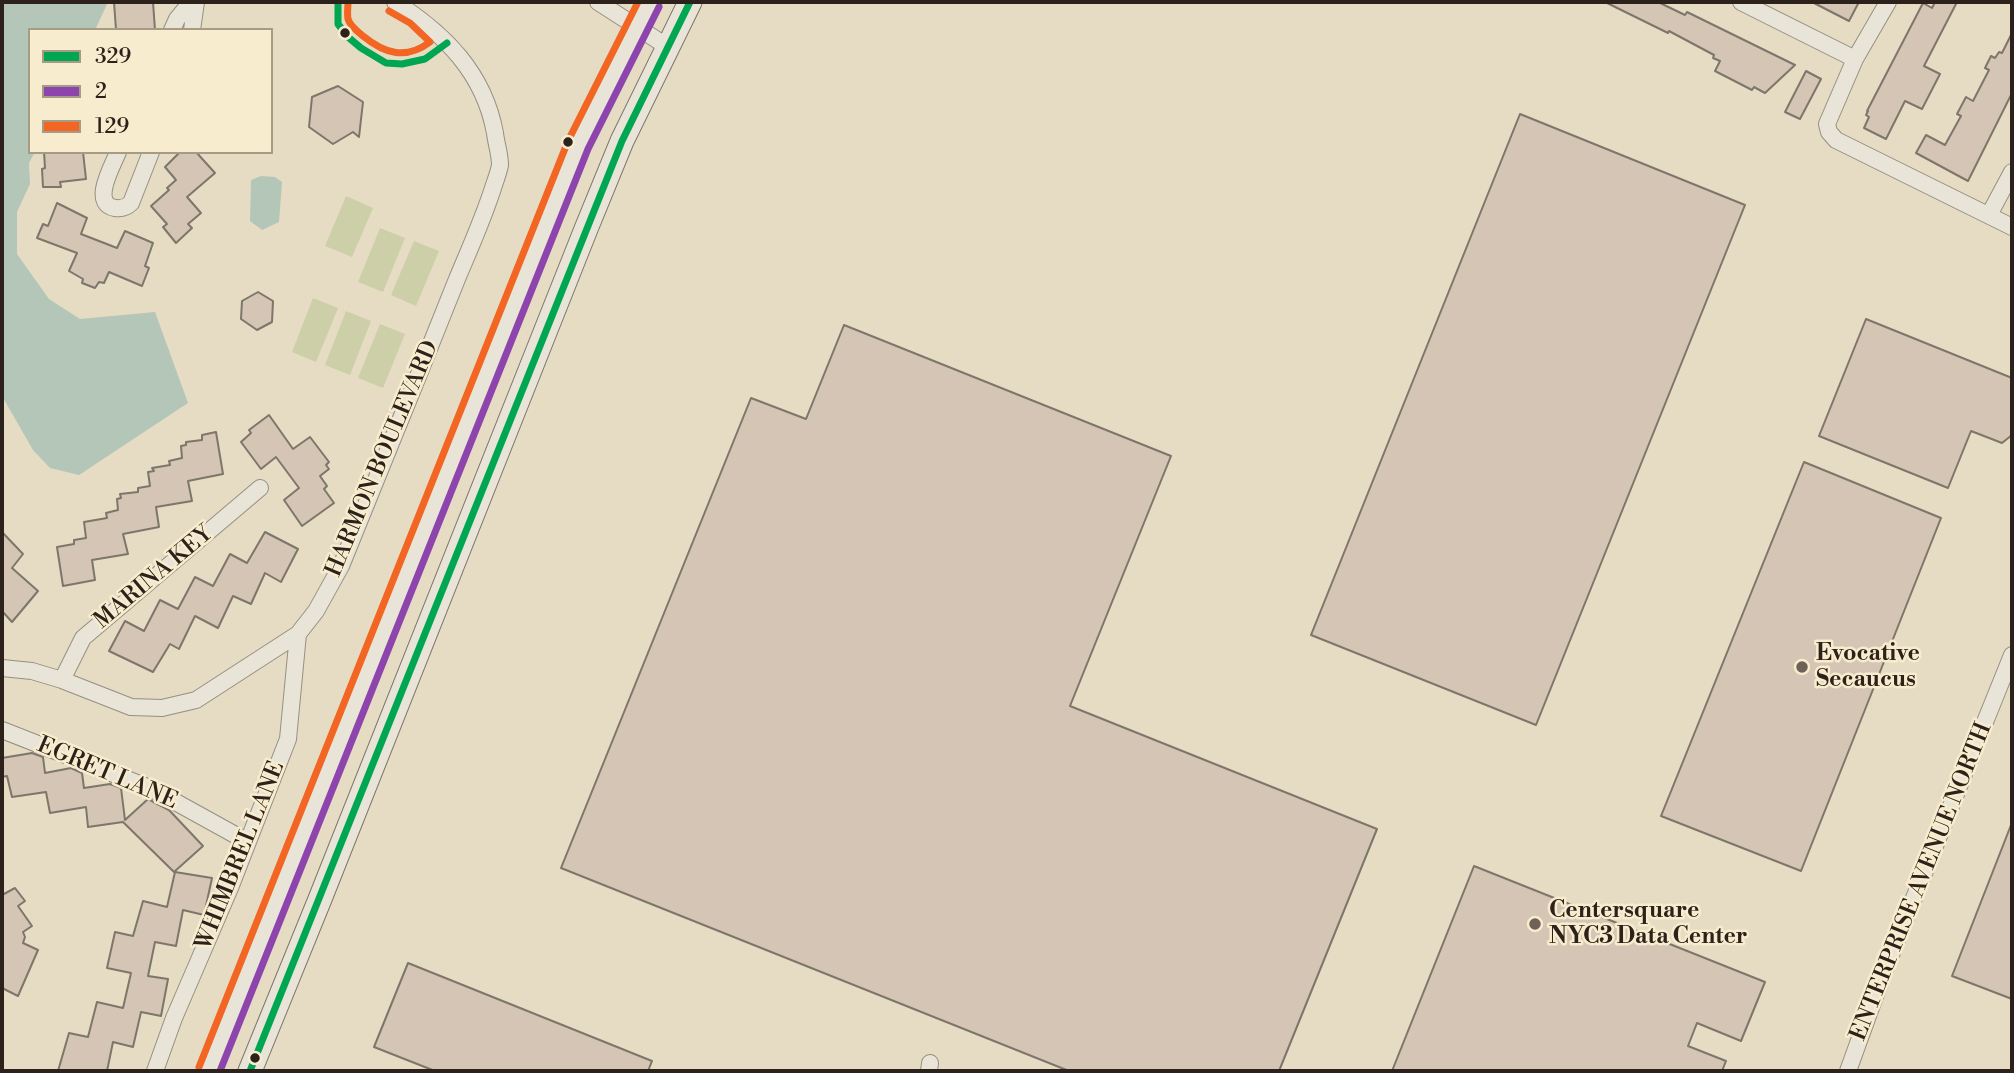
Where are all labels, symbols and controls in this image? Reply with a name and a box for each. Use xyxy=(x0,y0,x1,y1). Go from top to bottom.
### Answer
unlabelled marker xyxy=(338,26,352,40)
legend xyxy=(28,28,273,154)
text: 329 xyxy=(95,44,131,70)
text: 2 xyxy=(95,79,107,105)
text: 129 xyxy=(95,114,129,140)
unlabelled marker xyxy=(561,135,575,149)
street label: HARMON BOULEVARD xyxy=(321,337,445,581)
street label: MARINA KEY xyxy=(89,520,219,636)
place label: Evocative Secaucus xyxy=(1816,640,1920,694)
marker: Evocative Secaucus xyxy=(1794,659,1810,675)
street label: ENTERPRISE AVENUE NORTH xyxy=(1845,719,1999,1045)
street label: EGRET LANE xyxy=(33,732,181,816)
street label: WHIMBREL LANE xyxy=(191,758,291,954)
place label: Centersquare NYC3 Data Center xyxy=(1549,897,1747,951)
marker: Centersquare NYC3 Data Center xyxy=(1527,916,1543,932)
unlabelled marker xyxy=(248,1051,262,1065)

